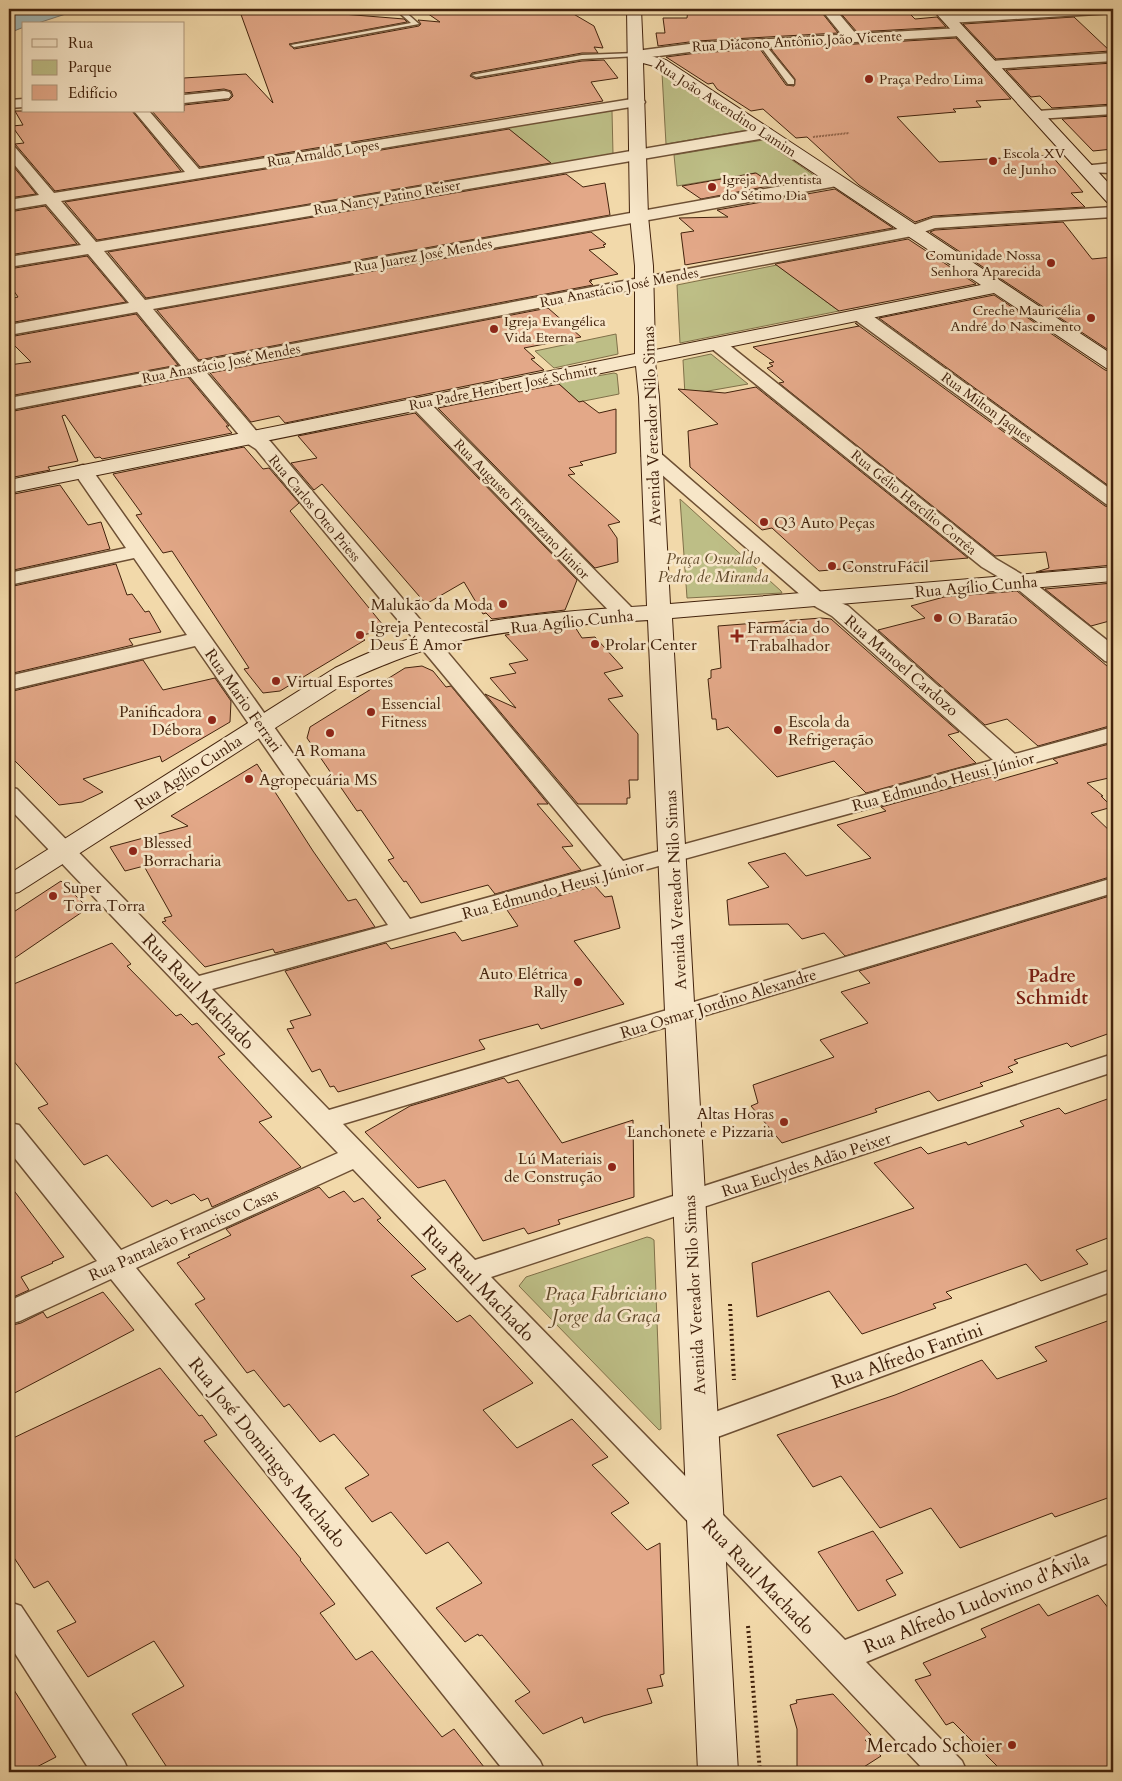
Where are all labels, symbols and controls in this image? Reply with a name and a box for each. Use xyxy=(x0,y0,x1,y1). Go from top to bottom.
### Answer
legend xyxy=(22,22,185,112)
street label: Rua Diácono Antônio João Vicente xyxy=(691,27,903,56)
text: Rua xyxy=(68,33,94,53)
street label: Rua João Ascendino Lamim xyxy=(651,55,800,161)
text: Parque xyxy=(68,57,112,77)
place label: Praça Pedro Lima xyxy=(879,70,983,89)
marker: Praça Pedro Lima xyxy=(863,73,875,85)
text: Edifício xyxy=(68,83,117,103)
street label: Rua Arnaldo Lopes xyxy=(266,135,381,172)
place label: Escola XV de Junho xyxy=(1003,144,1066,179)
marker: Escola XV de Junho xyxy=(987,155,999,167)
place label: Igreja Adventista do Sétimo Dia xyxy=(722,170,822,205)
street label: Rua Nancy Patino Reiser xyxy=(312,175,463,220)
marker: Igreja Adventista do Sétimo Dia xyxy=(706,181,718,193)
street label: Rua Juarez José Mendes xyxy=(352,234,494,277)
place label: Comunidade Nossa Senhora Aparecida xyxy=(925,246,1041,281)
marker: Comunidade Nossa Senhora Aparecida xyxy=(1045,257,1057,269)
street label: Rua Anastácio José Mendes xyxy=(538,263,700,312)
place label: Creche Mauricélia André do Nascimento xyxy=(950,301,1081,336)
place label: Igreja Evangélica Vida Eterna xyxy=(504,312,606,347)
marker: Creche Mauricélia André do Nascimento xyxy=(1085,312,1097,324)
marker: Igreja Evangélica Vida Eterna xyxy=(488,323,500,335)
street label: Avenida Vereador Nilo Simas xyxy=(638,326,666,526)
street label: Rua Anastácio José Mendes xyxy=(140,339,302,388)
street label: Rua Padre Heribert José Schmitt xyxy=(407,360,599,415)
street label: Rua Milton Jaques xyxy=(937,368,1036,447)
street label: Rua Augusto Fiorenzano Júnior xyxy=(449,435,594,584)
street label: Rua Gélio Hercílio Corrêa xyxy=(847,446,981,559)
street label: Rua Carlos Otto Priess xyxy=(264,451,365,566)
place label: Q3 Auto Peças xyxy=(774,512,875,534)
marker: Q3 Auto Peças xyxy=(758,516,770,528)
park label: Praça Oswaldo Pedro de Miranda xyxy=(658,548,768,588)
place label: ConstruFácil xyxy=(842,556,929,578)
marker: ConstruFácil xyxy=(826,560,838,572)
street label: Rua Agílio Cunha xyxy=(914,571,1039,603)
place label: Malukão da Moda xyxy=(371,594,493,616)
marker: Malukão da Moda xyxy=(497,598,509,610)
street label: Rua Agílio Cunha xyxy=(510,605,635,639)
place label: O Baratão xyxy=(948,608,1018,630)
street label: Rua Manoel Cardozo xyxy=(840,610,963,722)
marker: O Baratão xyxy=(932,612,944,624)
place label: Igreja Pentecostal Deus É Amor xyxy=(370,616,489,656)
place label: Farmácia do Trabalhador xyxy=(747,617,830,657)
marker: Igreja Pentecostal Deus É Amor xyxy=(354,629,366,641)
marker: Farmácia do Trabalhador xyxy=(731,630,743,642)
place label: Prolar Center xyxy=(605,634,697,656)
marker: Prolar Center xyxy=(589,638,601,650)
street label: Rua Mario Ferrari xyxy=(199,644,287,757)
place label: Virtual Esportes xyxy=(286,671,393,693)
marker: Virtual Esportes xyxy=(270,675,282,687)
place label: Essencial Fitness xyxy=(381,693,441,733)
place label: Panificadora Débora xyxy=(119,701,202,741)
marker: Essencial Fitness xyxy=(365,706,377,718)
place label: Escola da Refrigeração xyxy=(788,711,874,751)
marker: Panificadora Débora xyxy=(206,714,218,726)
marker: Escola da Refrigeração xyxy=(772,724,784,736)
marker: A Romana xyxy=(324,727,336,739)
street label: Rua Agílio Cunha xyxy=(131,730,246,816)
place label: A Romana xyxy=(294,740,366,762)
street label: Rua Edmundo Heusi Júnior xyxy=(850,747,1037,817)
place label: Agropecuária MS xyxy=(259,769,377,791)
marker: Agropecuária MS xyxy=(243,773,255,785)
street label: Avenida Vereador Nilo Simas xyxy=(660,790,692,990)
place label: Blessed Borracharia xyxy=(143,832,221,872)
marker: Blessed Borracharia xyxy=(127,845,139,857)
street label: Rua Edmundo Heusi Júnior xyxy=(460,855,647,925)
place label: Super Torra Torra xyxy=(63,877,145,917)
marker: Super Torra Torra xyxy=(47,890,59,902)
street label: Rua Raul Machado xyxy=(136,928,261,1056)
place label: Auto Elétrica Rally xyxy=(479,963,569,1003)
district label: Padre Schmidt xyxy=(1016,963,1088,1011)
street label: Rua Osmar Jordino Alexandre xyxy=(617,964,819,1044)
marker: Auto Elétrica Rally xyxy=(572,976,584,988)
place label: Altas Horas Lanchonete e Pizzaria xyxy=(627,1103,774,1143)
marker: Altas Horas Lanchonete e Pizzaria xyxy=(778,1116,790,1128)
street label: Rua Euclydes Adão Peixer xyxy=(719,1127,894,1203)
place label: Lú Materiais de Construção xyxy=(504,1148,602,1188)
marker: Lú Materiais de Construção xyxy=(606,1161,618,1173)
street label: Rua Pantaleão Francisco Casas xyxy=(85,1183,281,1287)
street label: Avenida Vereador Nilo Simas xyxy=(679,1195,711,1395)
street label: Rua Raul Machado xyxy=(416,1220,541,1348)
park label: Praça Fabriciano Jorge da Graça xyxy=(545,1281,667,1329)
street label: Rua Alfredo Fantini xyxy=(828,1316,987,1395)
street label: Rua José Domingos Machado xyxy=(182,1352,352,1553)
street label: Rua Raul Machado xyxy=(696,1513,821,1641)
street label: Rua Alfredo Ludovino d'Ávila xyxy=(860,1546,1093,1660)
place label: Mercado Schoier xyxy=(866,1733,1002,1759)
marker: Mercado Schoier xyxy=(1006,1739,1018,1751)

